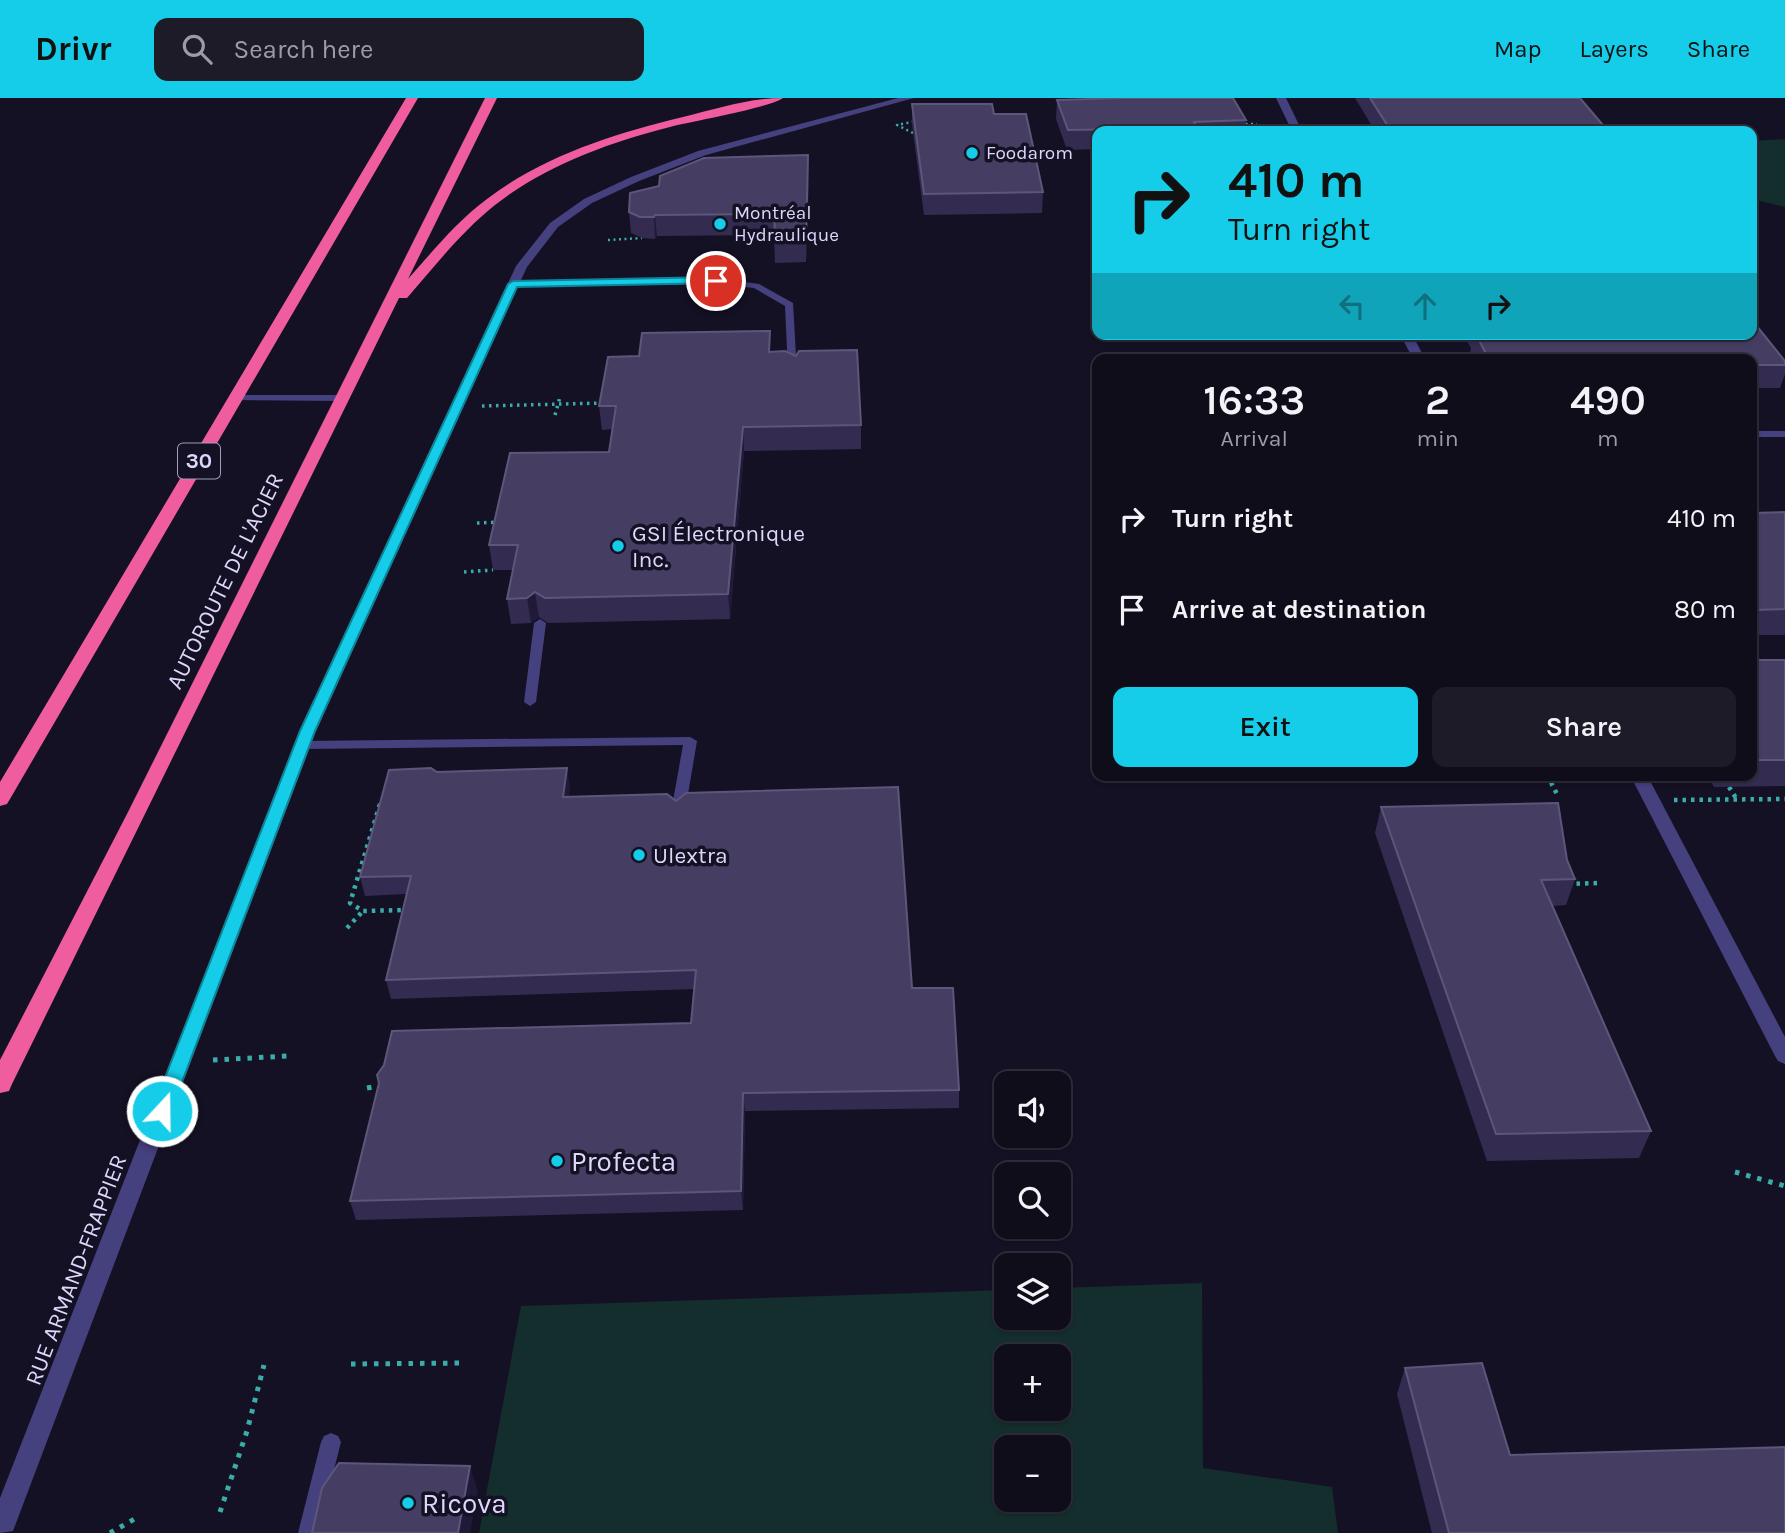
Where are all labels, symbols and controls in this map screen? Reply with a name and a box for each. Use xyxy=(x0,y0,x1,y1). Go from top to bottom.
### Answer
search box xyxy=(154,18,644,81)
text: Drivr xyxy=(35,30,112,68)
icon: search xyxy=(178,30,216,68)
text: Search here xyxy=(234,34,373,65)
text: Map xyxy=(1494,35,1542,63)
text: Layers xyxy=(1580,35,1649,63)
text: Share xyxy=(1687,35,1750,63)
place label: Foodarom xyxy=(986,142,1073,164)
marker: Foodarom xyxy=(964,145,980,161)
text: 410 m xyxy=(1228,152,1365,209)
icon: right xyxy=(1113,154,1204,245)
place label: Montréal Hydraulique xyxy=(734,202,839,246)
text: Turn right xyxy=(1228,211,1370,248)
marker: Montréal Hydraulique xyxy=(712,216,728,232)
pin xyxy=(686,251,746,311)
icon: arrive xyxy=(697,262,735,300)
icon: left xyxy=(1333,287,1371,325)
icon: ahead xyxy=(1406,287,1444,325)
icon: right xyxy=(1479,287,1517,325)
text: 16:33 xyxy=(1203,375,1305,425)
text: 2 xyxy=(1425,375,1450,425)
text: 490 xyxy=(1570,375,1646,425)
text: Arrival xyxy=(1221,425,1288,452)
text: min xyxy=(1416,425,1459,452)
text: m xyxy=(1597,425,1619,452)
road number: 30 xyxy=(178,444,220,478)
street label: AUTOROUTE DE L'ACIER xyxy=(161,469,289,693)
icon: right xyxy=(1113,500,1151,538)
text: Turn right xyxy=(1172,503,1293,534)
text: 410 m xyxy=(1667,503,1736,534)
place label: GSI Électronique Inc. xyxy=(632,520,805,573)
marker: GSI Électronique Inc. xyxy=(610,538,626,554)
icon: arrive xyxy=(1113,591,1151,629)
text: Arrive at destination xyxy=(1172,594,1426,625)
text: 80 m xyxy=(1674,594,1736,625)
button: Exit xyxy=(1113,687,1418,767)
button: Share xyxy=(1432,687,1736,767)
place label: Ulextra xyxy=(653,842,728,869)
marker: Ulextra xyxy=(631,847,647,863)
map controls xyxy=(994,1071,1071,1512)
button: sound xyxy=(994,1071,1071,1148)
position arrow xyxy=(125,1074,199,1148)
place label: Profecta xyxy=(571,1145,676,1178)
street label: RUE ARMAND-FRAPPIER xyxy=(20,1151,132,1389)
marker: Profecta xyxy=(549,1153,565,1169)
button: search xyxy=(994,1162,1071,1239)
button: layers xyxy=(994,1253,1071,1330)
button: + xyxy=(994,1344,1071,1421)
button: − xyxy=(994,1435,1071,1512)
place label: Ricova xyxy=(422,1487,507,1520)
marker: Ricova xyxy=(400,1495,416,1511)

